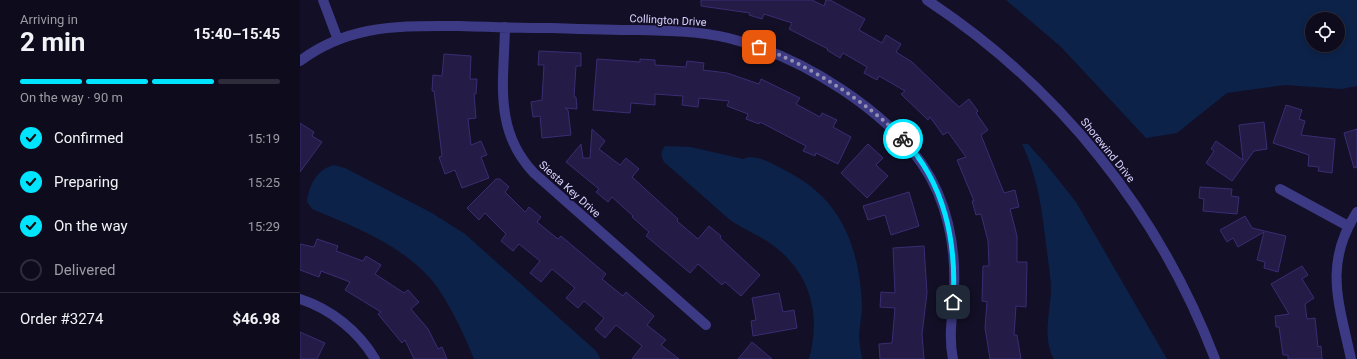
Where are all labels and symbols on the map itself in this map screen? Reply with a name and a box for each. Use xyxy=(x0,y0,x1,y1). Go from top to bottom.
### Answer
street label: Collington Drive xyxy=(629,12,707,29)
pin xyxy=(742,30,776,64)
street label: Shorewind Drive xyxy=(1078,116,1138,185)
courier xyxy=(883,119,923,159)
street label: Siesta Key Drive xyxy=(536,158,603,220)
pin xyxy=(936,285,970,319)

